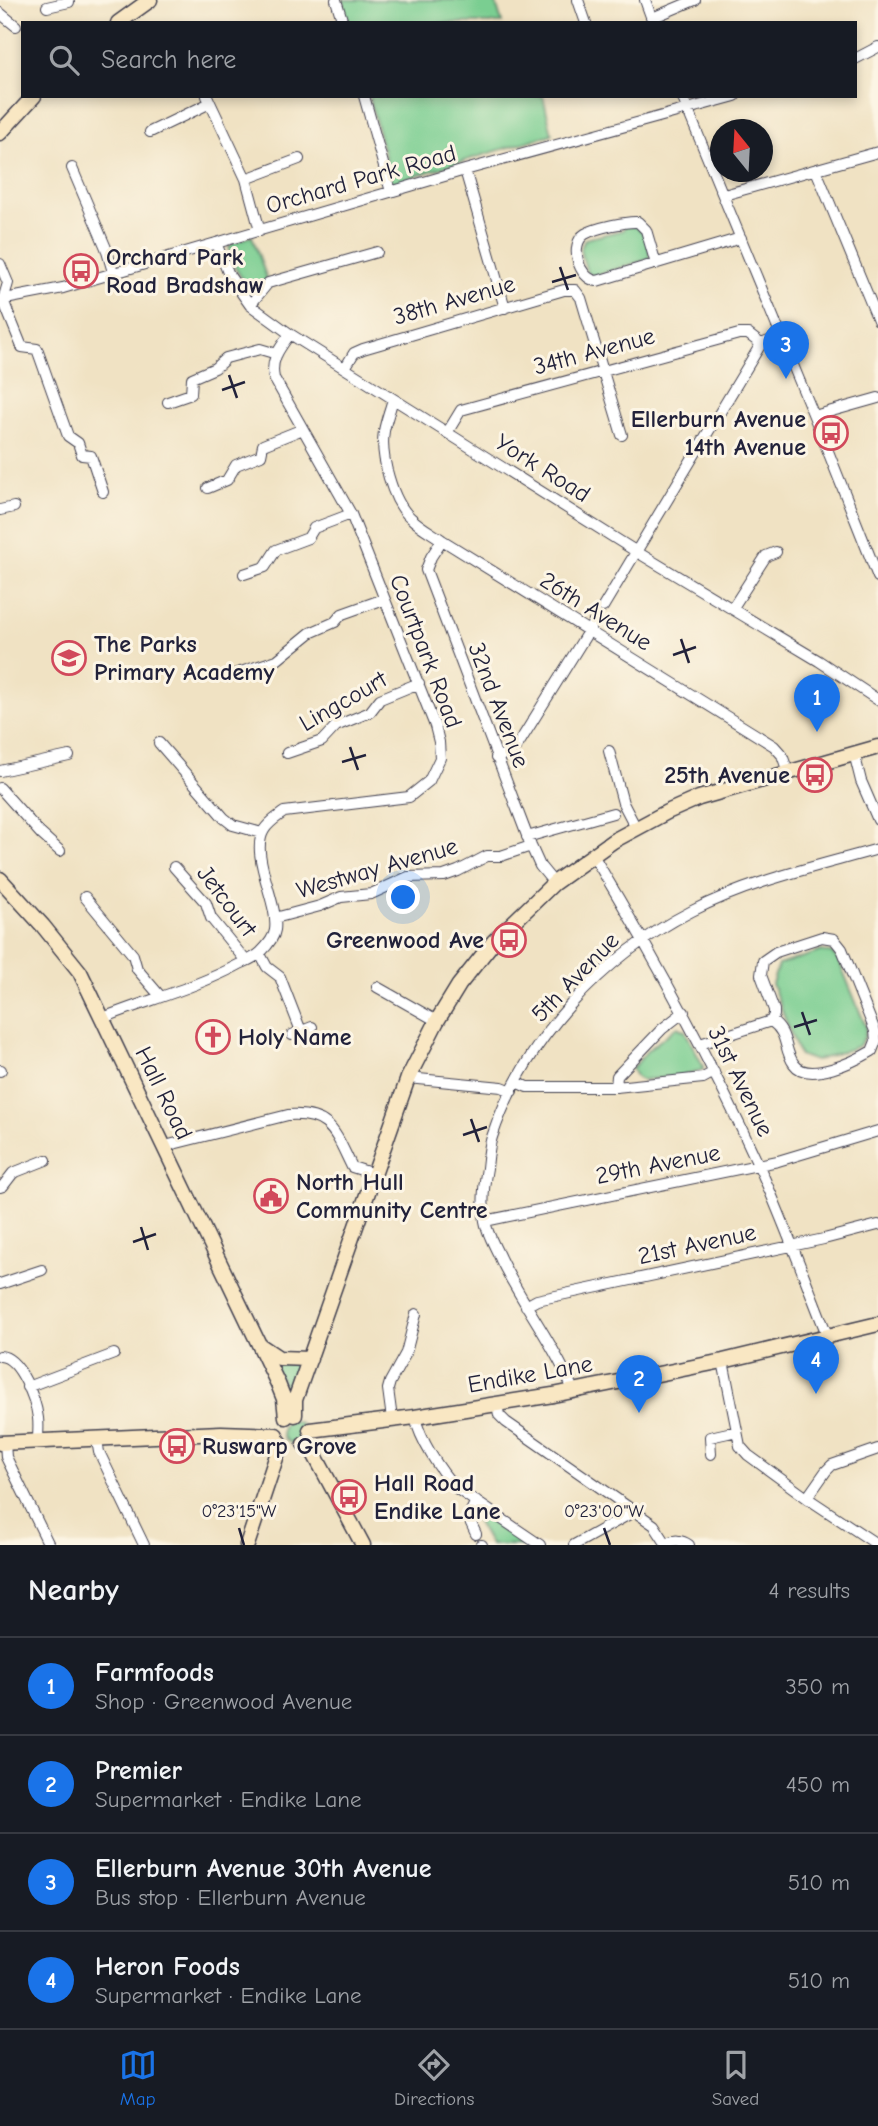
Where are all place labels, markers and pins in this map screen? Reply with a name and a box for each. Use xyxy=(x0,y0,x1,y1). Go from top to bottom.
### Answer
place label: Orchard Park Road Bradshaw xyxy=(106,243,264,299)
bus stop icon: Orchard Park Road Bradshaw xyxy=(62,252,100,290)
pin: 3 xyxy=(763,321,809,379)
place label: Ellerburn Avenue 14th Avenue xyxy=(631,405,806,461)
bus stop icon: Ellerburn Avenue 14th Avenue xyxy=(812,414,850,452)
place label: The Parks Primary Academy xyxy=(94,630,274,686)
school or university icon: The Parks Primary Academy xyxy=(50,639,88,677)
pin: 1 xyxy=(794,674,840,732)
bus stop icon: 25th Avenue xyxy=(796,756,834,794)
place label: 25th Avenue xyxy=(664,761,790,789)
bus stop icon: Greenwood Ave xyxy=(490,921,528,959)
place label: Greenwood Ave xyxy=(326,926,484,954)
church icon: Holy Name xyxy=(194,1018,232,1056)
place label: Holy Name xyxy=(238,1023,352,1051)
place label: North Hull Community Centre xyxy=(296,1168,488,1224)
public building icon: North Hull Community Centre xyxy=(252,1177,290,1215)
pin: 4 xyxy=(793,1336,839,1394)
pin: 2 xyxy=(616,1355,662,1413)
bus stop icon: Ruswarp Grove xyxy=(158,1427,196,1465)
place label: Ruswarp Grove xyxy=(202,1432,357,1460)
place label: Hall Road Endike Lane xyxy=(374,1469,501,1525)
bus stop icon: Hall Road Endike Lane xyxy=(330,1478,368,1516)

